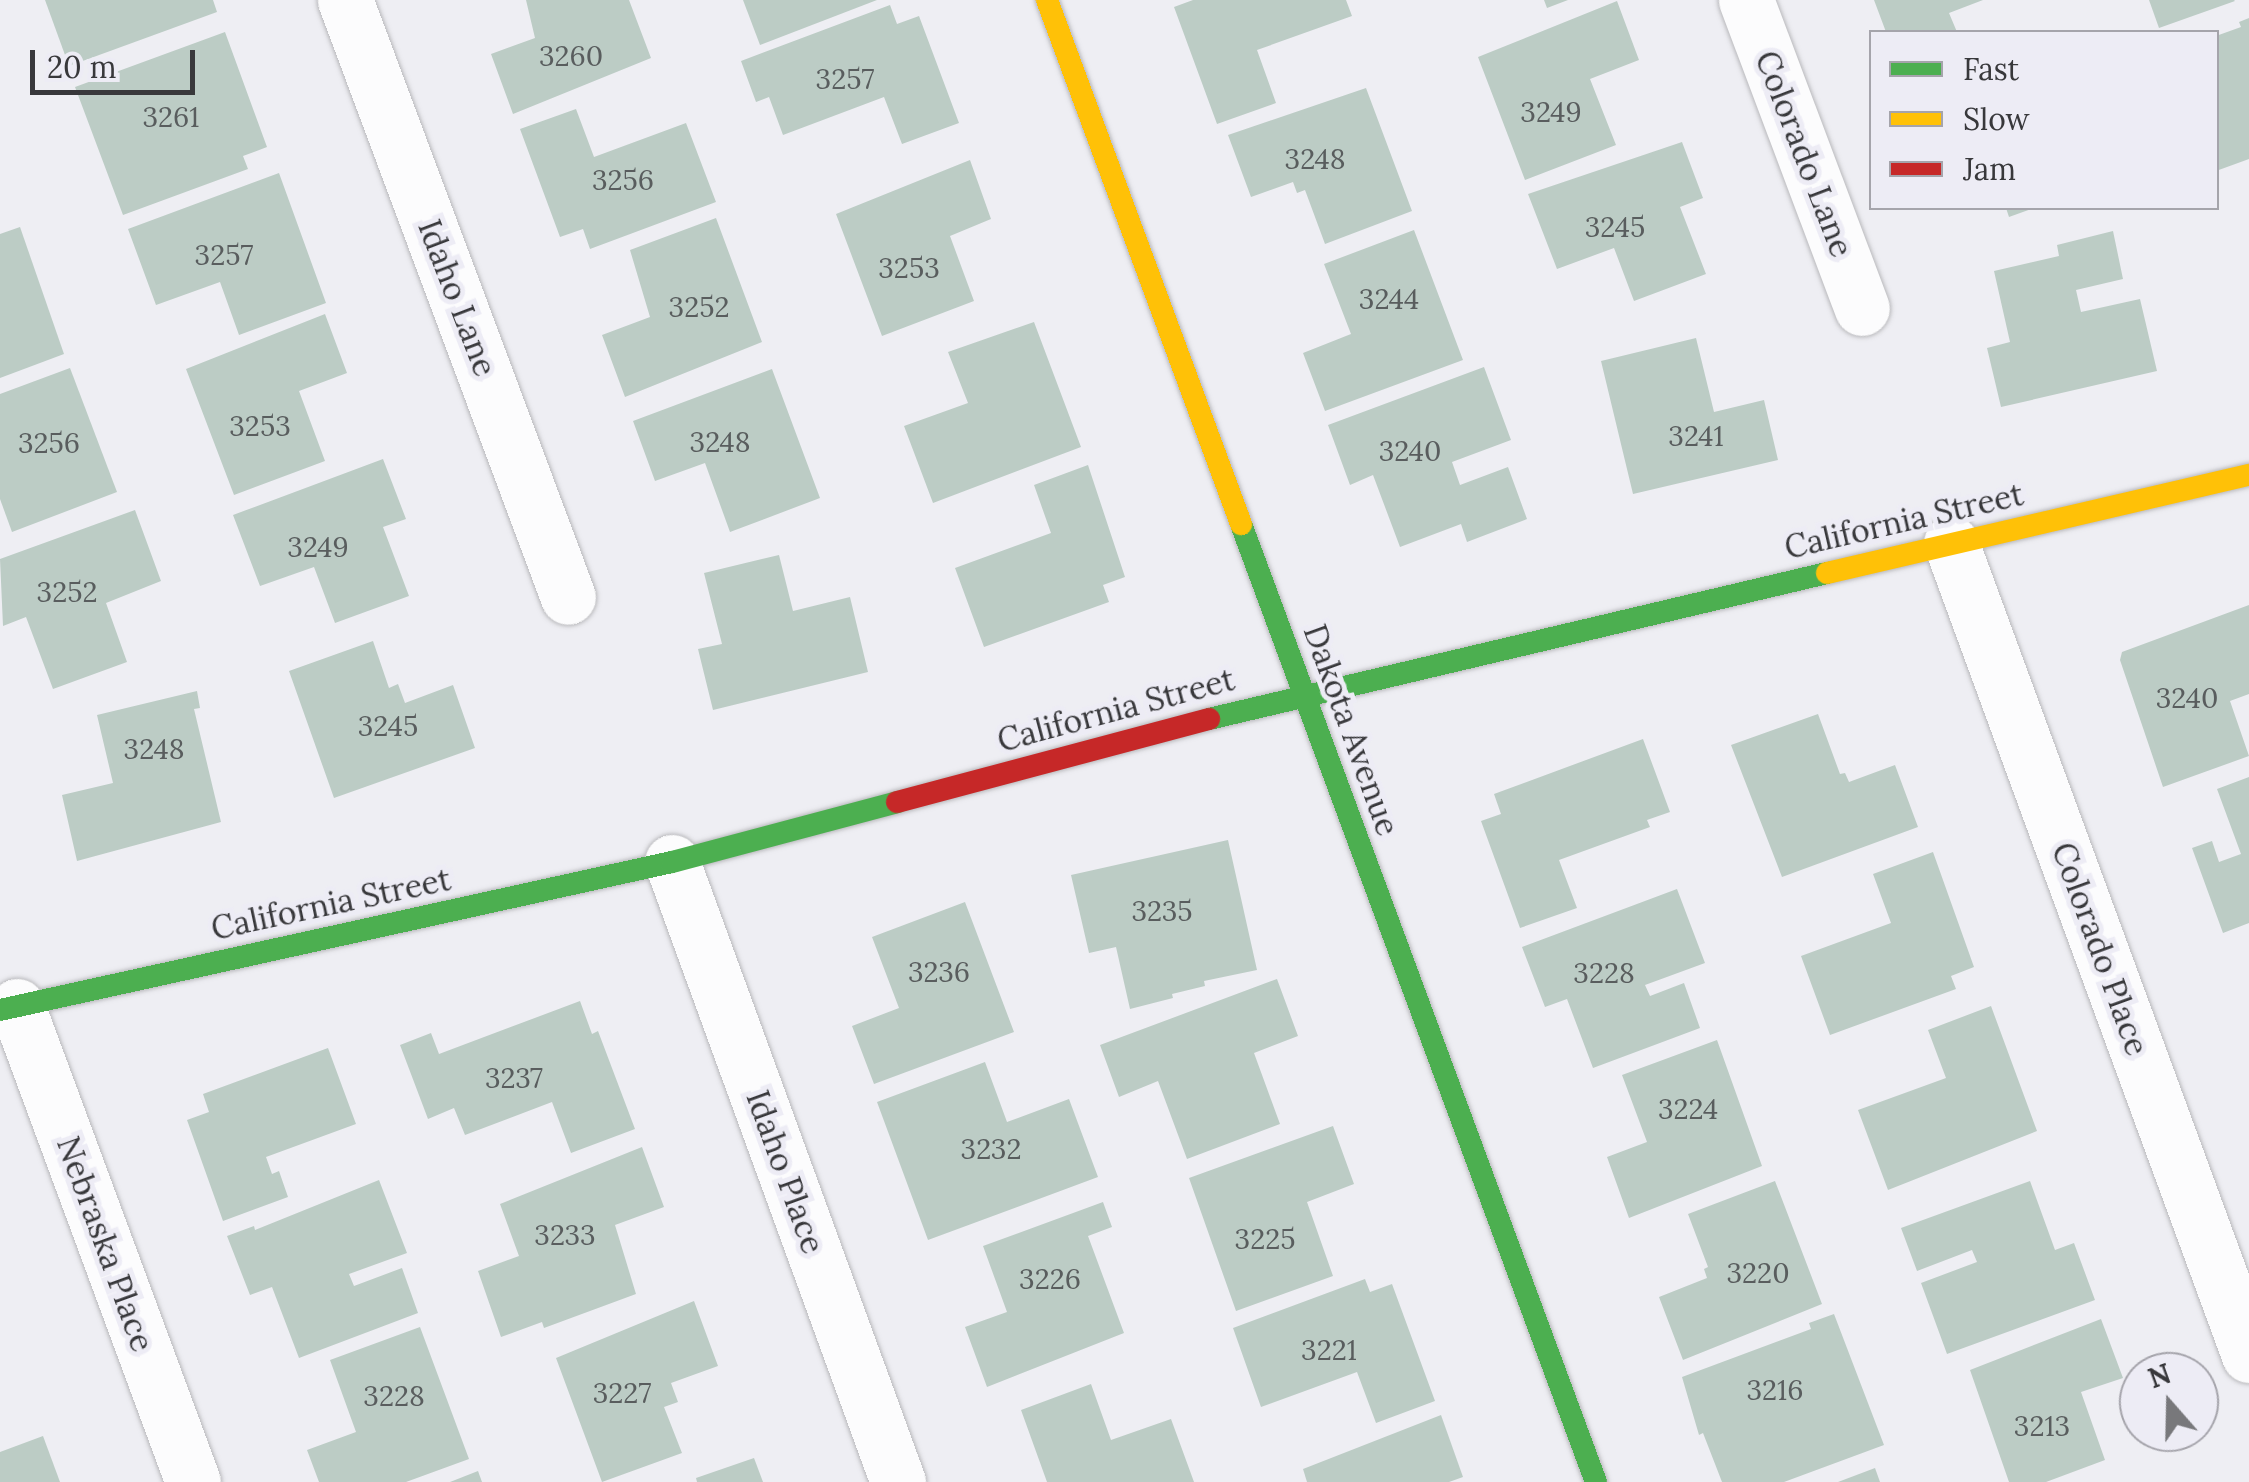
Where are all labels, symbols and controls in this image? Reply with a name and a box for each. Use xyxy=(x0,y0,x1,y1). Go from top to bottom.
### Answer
scale bar xyxy=(35,30,200,92)
legend xyxy=(1869,30,2219,210)
house number: 3260 xyxy=(539,39,603,73)
street label: Colorado Lane xyxy=(1747,46,1861,262)
text: 20 m xyxy=(47,48,116,86)
text: Fast xyxy=(1963,50,2019,88)
house number: 3257 xyxy=(816,62,874,96)
house number: 3249 xyxy=(1520,95,1582,129)
house number: 3261 xyxy=(142,100,200,134)
text: Slow xyxy=(1963,100,2029,138)
house number: 3248 xyxy=(1285,142,1345,176)
text: Jam xyxy=(1963,150,2016,188)
house number: 3256 xyxy=(592,163,654,197)
house number: 3245 xyxy=(1585,210,1645,244)
street label: Idaho Lane xyxy=(410,214,504,382)
house number: 3257 xyxy=(195,238,253,272)
house number: 3253 xyxy=(878,251,940,285)
house number: 3244 xyxy=(1359,282,1419,316)
house number: 3252 xyxy=(669,290,729,324)
house number: 3253 xyxy=(229,409,291,443)
house number: 3241 xyxy=(1668,419,1724,453)
house number: 3248 xyxy=(690,425,750,459)
house number: 3256 xyxy=(18,426,80,460)
house number: 3240 xyxy=(1379,434,1441,468)
street label: California Street xyxy=(1781,475,2027,567)
house number: 3249 xyxy=(287,530,349,564)
house number: 3252 xyxy=(37,575,97,609)
street label: Dakota Avenue xyxy=(1295,619,1407,841)
street label: California Street xyxy=(993,660,1239,760)
house number: 3240 xyxy=(2156,681,2218,715)
house number: 3245 xyxy=(358,709,418,743)
house number: 3248 xyxy=(124,732,184,766)
street label: Colorado Place xyxy=(2044,837,2156,1061)
street label: California Street xyxy=(208,860,454,948)
house number: 3235 xyxy=(1131,894,1193,928)
house number: 3236 xyxy=(908,955,970,989)
house number: 3228 xyxy=(1573,956,1635,990)
house number: 3237 xyxy=(485,1061,543,1095)
street label: Idaho Place xyxy=(738,1085,832,1259)
house number: 3224 xyxy=(1658,1092,1718,1126)
street label: Nebraska Place xyxy=(48,1131,162,1357)
house number: 3232 xyxy=(961,1132,1021,1166)
house number: 3233 xyxy=(534,1218,596,1252)
house number: 3225 xyxy=(1235,1222,1295,1256)
house number: 3220 xyxy=(1726,1256,1790,1290)
house number: 3226 xyxy=(1019,1262,1081,1296)
house number: 3221 xyxy=(1301,1333,1357,1367)
north arrow xyxy=(2119,1352,2219,1452)
text: N xyxy=(2143,1355,2176,1396)
house number: 3216 xyxy=(1746,1373,1804,1407)
house number: 3227 xyxy=(593,1376,651,1410)
house number: 3228 xyxy=(363,1379,425,1413)
house number: 3213 xyxy=(2014,1409,2070,1443)

